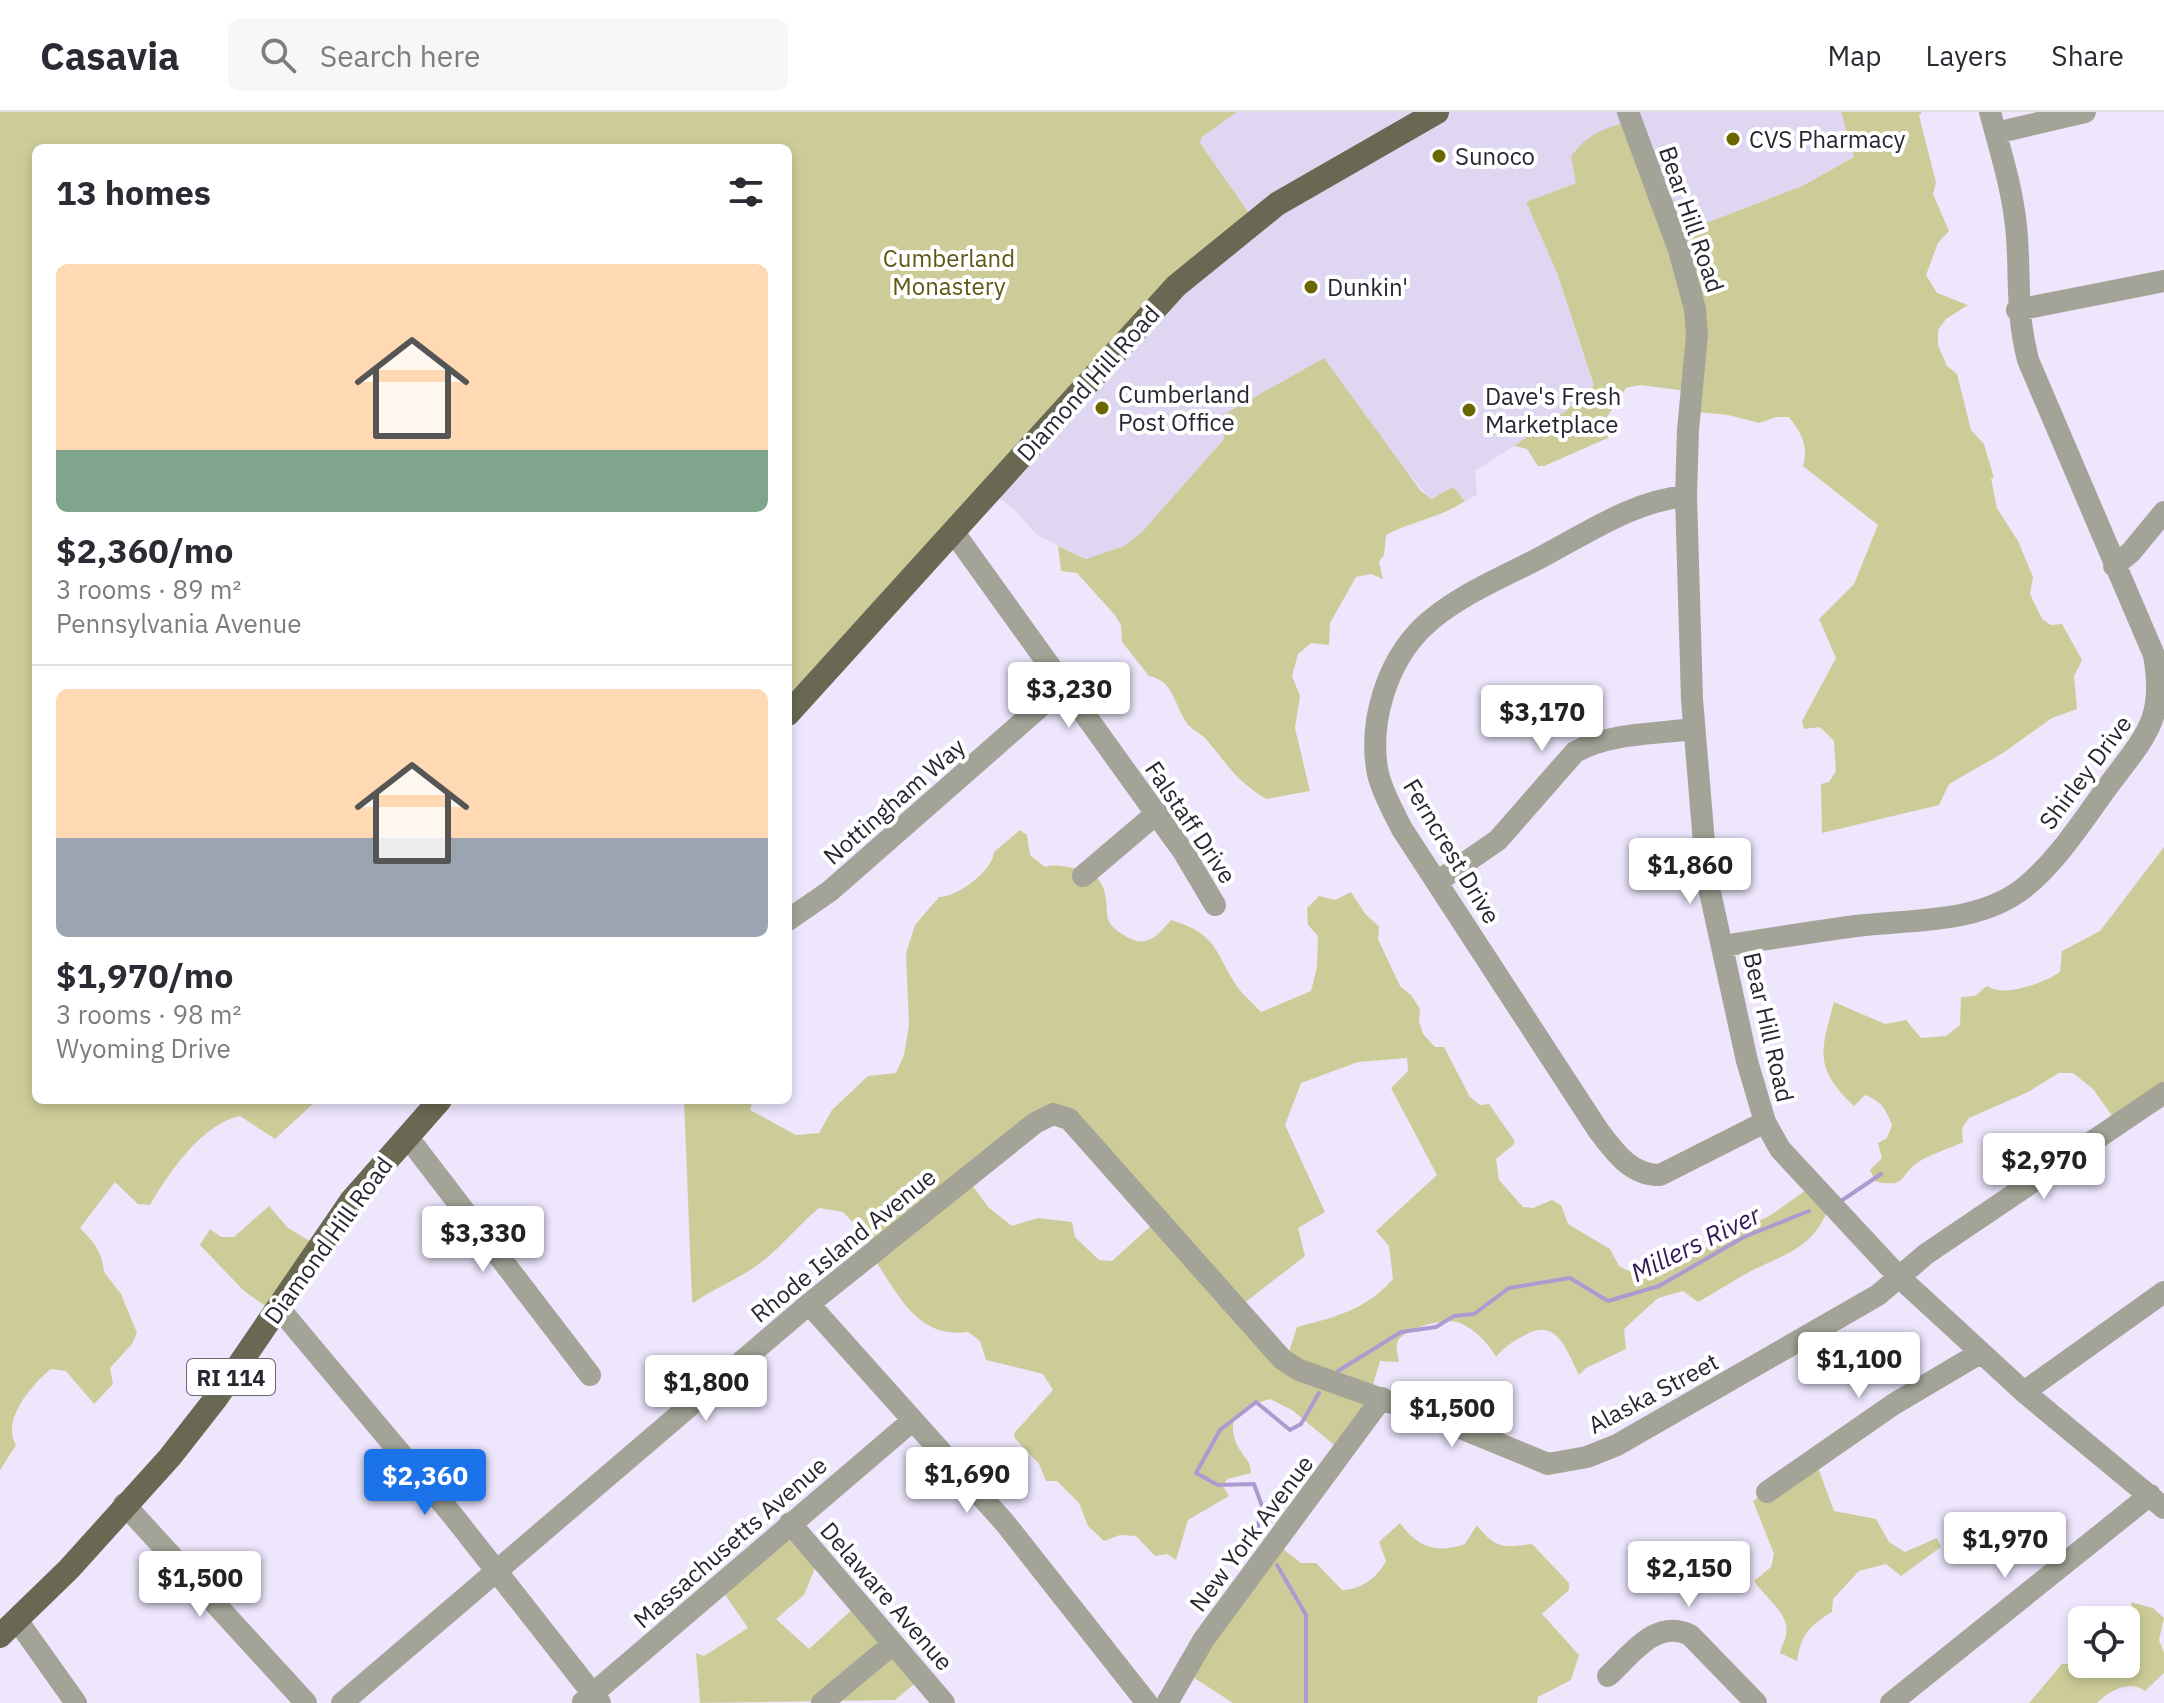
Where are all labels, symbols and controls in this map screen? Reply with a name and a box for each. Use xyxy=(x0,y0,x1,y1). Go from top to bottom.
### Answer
search box xyxy=(228,19,788,91)
text: Casavia xyxy=(40,31,180,80)
icon: search xyxy=(256,33,300,77)
text: Search here xyxy=(320,36,481,75)
text: Map xyxy=(1827,37,1881,74)
text: Layers xyxy=(1925,37,2007,74)
text: Share xyxy=(2051,37,2124,74)
place label: CVS Pharmacy xyxy=(1749,123,1906,155)
marker: CVS Pharmacy xyxy=(1724,130,1742,148)
place label: Sunoco xyxy=(1455,140,1535,172)
street label: Bear Hill Road xyxy=(1652,142,1732,296)
marker: Sunoco xyxy=(1430,147,1448,165)
text: 13 homes xyxy=(56,170,211,214)
icon: filters xyxy=(724,170,768,214)
park label: Cumberland Monastery xyxy=(883,242,1015,302)
place label: Dunkin' xyxy=(1327,271,1408,303)
marker: Dunkin' xyxy=(1302,278,1320,296)
street label: Diamond Hill Road xyxy=(1009,298,1167,468)
icon: home xyxy=(340,316,484,460)
place label: Cumberland Post Office xyxy=(1118,378,1250,438)
place label: Dave's Fresh Marketplace xyxy=(1485,380,1621,440)
marker: Cumberland Post Office xyxy=(1093,399,1111,417)
marker: Dave's Fresh Marketplace xyxy=(1460,401,1478,419)
text: $2,360/mo xyxy=(56,528,233,572)
text: 3 rooms · 89 m² xyxy=(56,572,241,606)
text: Pennsylvania Avenue xyxy=(56,606,302,640)
pin: $3,230 xyxy=(1004,662,1134,730)
text: $3,230 xyxy=(1026,671,1112,705)
pin: $3,170 xyxy=(1477,685,1607,753)
text: $3,170 xyxy=(1499,694,1585,728)
street label: Shirley Drive xyxy=(2032,708,2138,836)
street label: Nottingham Way xyxy=(816,730,972,872)
icon: home xyxy=(340,741,484,885)
street label: Falstaff Drive xyxy=(1138,754,1244,890)
street label: Ferncrest Drive xyxy=(1396,773,1508,929)
pin: $1,860 xyxy=(1625,838,1755,906)
text: $1,860 xyxy=(1647,847,1733,881)
street label: Bear Hill Road xyxy=(1736,949,1802,1105)
text: $1,970/mo xyxy=(56,953,233,997)
text: 3 rooms · 98 m² xyxy=(56,997,241,1031)
text: Wyoming Drive xyxy=(56,1031,231,1065)
pin: $2,970 xyxy=(1979,1133,2109,1201)
text: $2,970 xyxy=(2001,1142,2087,1176)
street label: Diamond Hill Road xyxy=(256,1150,400,1330)
street label: Rhode Island Avenue xyxy=(744,1160,942,1330)
water label: Millers River xyxy=(1625,1196,1767,1289)
pin: $3,330 xyxy=(418,1206,548,1274)
text: $3,330 xyxy=(440,1215,526,1249)
pin: $1,100 xyxy=(1794,1332,1924,1400)
text: $1,100 xyxy=(1816,1341,1902,1375)
street label: Alaska Street xyxy=(1582,1345,1724,1441)
pin: $1,800 xyxy=(641,1355,771,1423)
road number: RI 114 xyxy=(187,1359,275,1395)
text: $1,800 xyxy=(663,1364,749,1398)
pin: $1,500 xyxy=(1387,1381,1517,1449)
text: $1,500 xyxy=(1409,1390,1495,1424)
pin: $1,690 xyxy=(902,1447,1032,1515)
street label: New York Avenue xyxy=(1182,1448,1320,1618)
pin: $2,360 xyxy=(360,1449,490,1517)
street label: Massachusetts Avenue xyxy=(626,1449,834,1635)
text: $1,690 xyxy=(924,1456,1010,1490)
text: $2,360 xyxy=(382,1458,468,1492)
pin: $1,970 xyxy=(1940,1512,2070,1580)
street label: Delaware Avenue xyxy=(814,1515,960,1677)
text: $1,970 xyxy=(1962,1521,2048,1555)
pin: $2,150 xyxy=(1624,1541,1754,1609)
text: $2,150 xyxy=(1646,1550,1732,1584)
pin: $1,500 xyxy=(135,1551,265,1619)
text: $1,500 xyxy=(157,1560,243,1594)
map controls xyxy=(2068,1606,2140,1678)
button: locate xyxy=(2068,1606,2140,1678)

